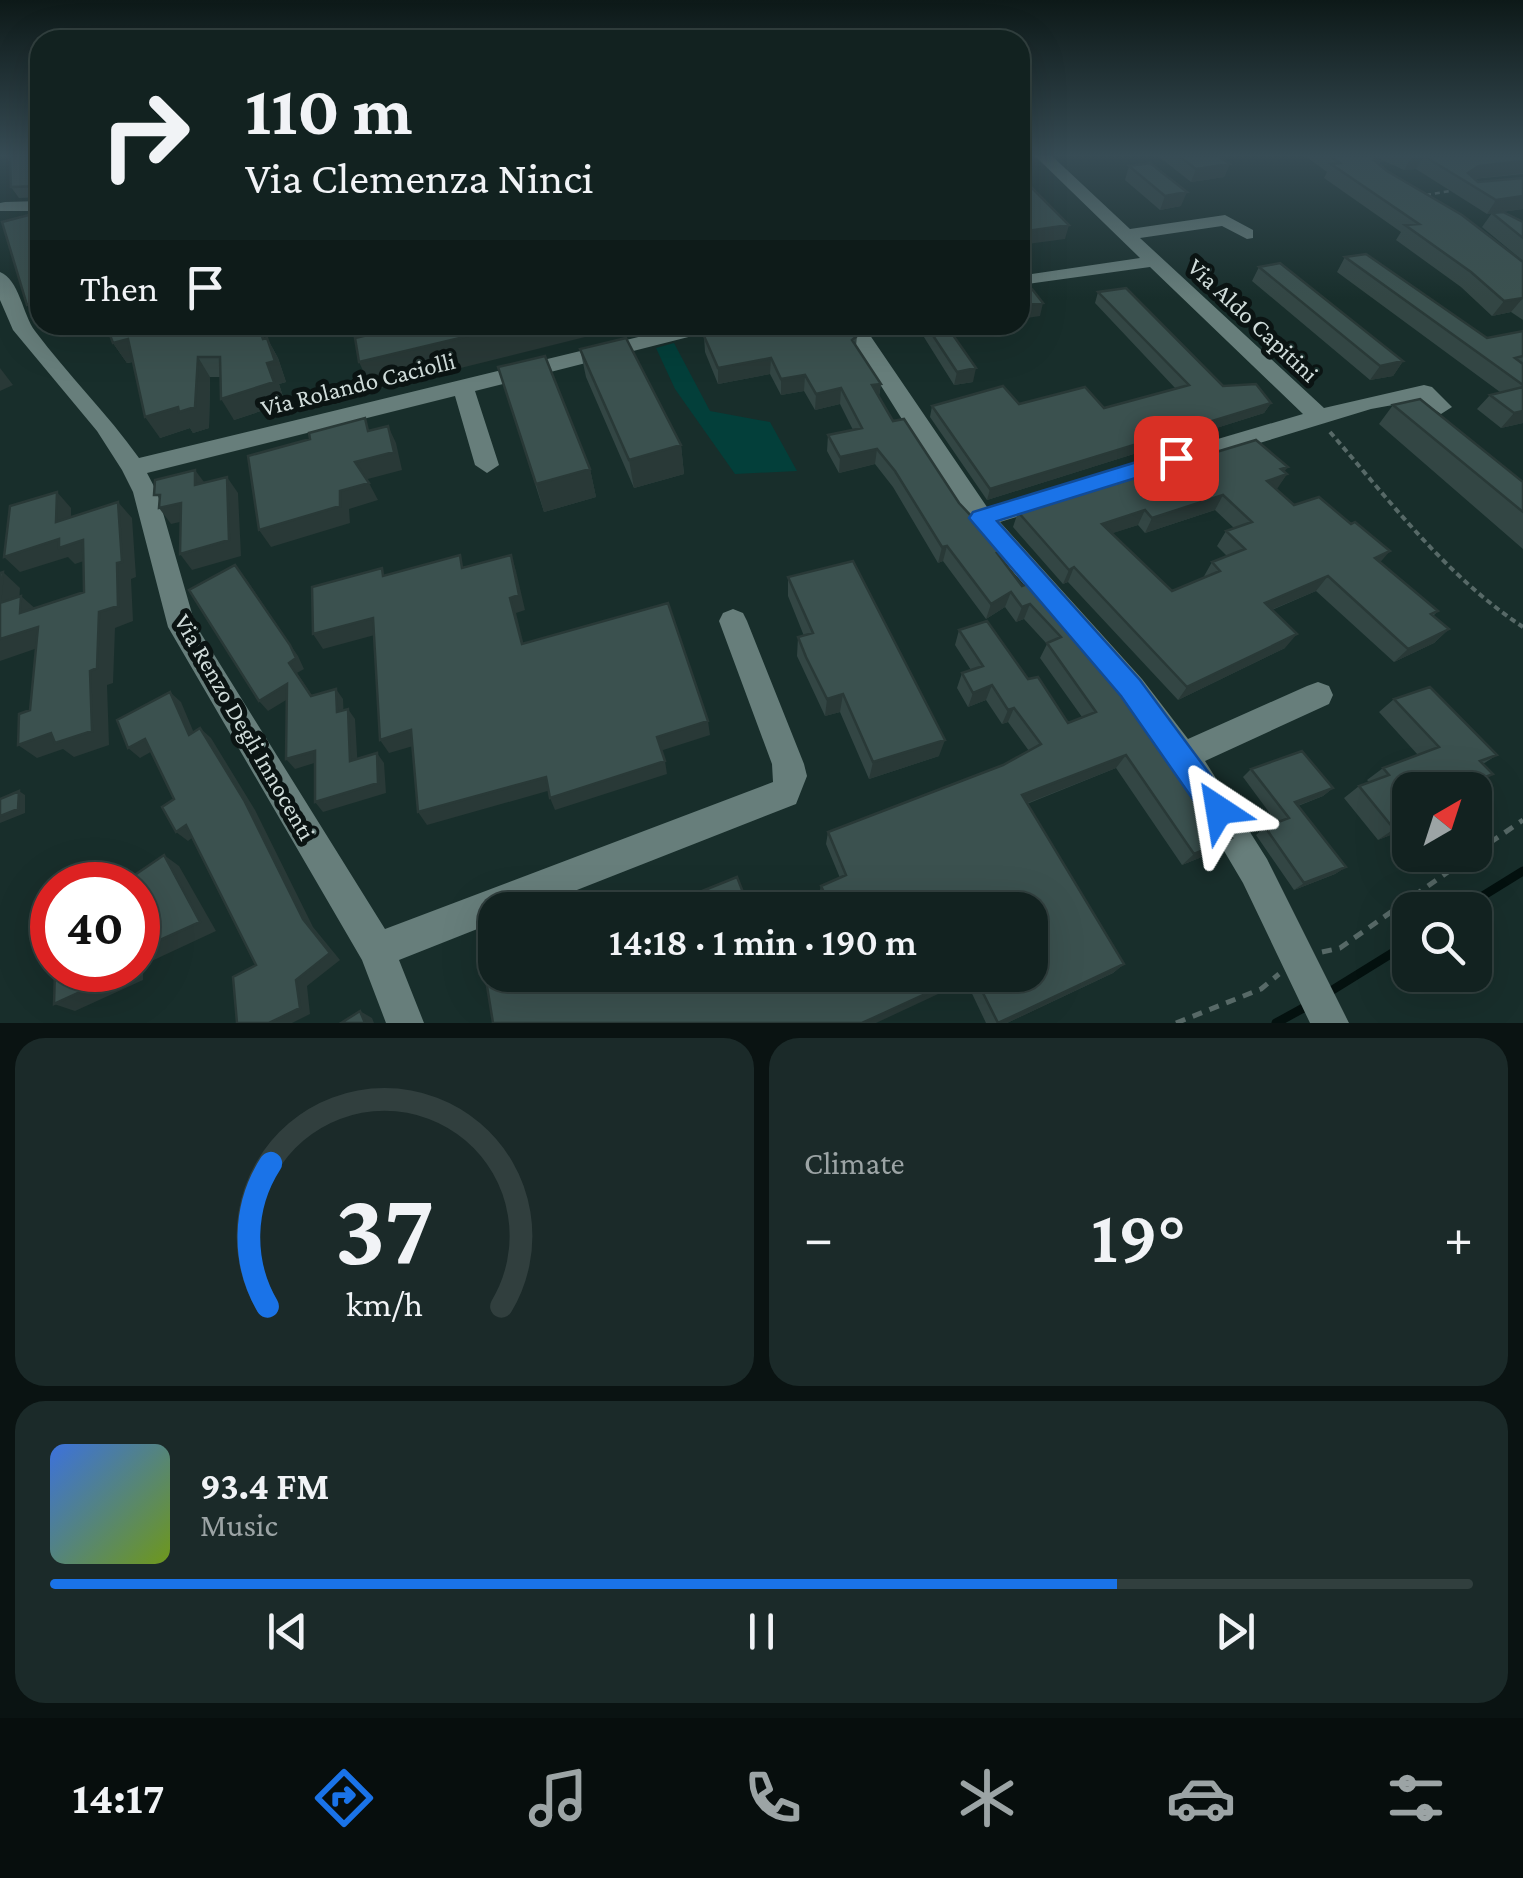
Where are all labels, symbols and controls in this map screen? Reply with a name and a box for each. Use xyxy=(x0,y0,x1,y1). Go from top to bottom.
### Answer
icon: right xyxy=(80,70,210,200)
text: 110 m xyxy=(245,71,413,149)
text: Via Clemenza Ninci xyxy=(245,153,594,203)
street label: Via Aldo Capitini xyxy=(1182,253,1324,388)
icon: arrive xyxy=(178,260,233,315)
text: Then xyxy=(80,267,158,309)
street label: Via Rolando Caciolli xyxy=(258,347,458,421)
pin xyxy=(1134,416,1219,501)
icon: arrive xyxy=(1149,431,1204,486)
street label: Via Renzo Degli Innocenti xyxy=(168,609,321,845)
position arrow xyxy=(1167,758,1271,862)
north arrow xyxy=(1392,772,1492,872)
map controls xyxy=(1392,772,1492,992)
speed limit sign: 40 xyxy=(30,862,160,992)
button: search xyxy=(1392,892,1492,992)
text: 14:18 · 1 min · 190 m xyxy=(609,921,917,963)
text: Climate xyxy=(804,1145,905,1181)
text: 37 xyxy=(335,1171,434,1286)
text: 19° xyxy=(1091,1195,1186,1278)
text: − xyxy=(804,1207,833,1268)
text: + xyxy=(1444,1207,1473,1268)
text: km/h xyxy=(346,1284,423,1324)
text: 93.4 FM xyxy=(200,1465,329,1507)
text: Music xyxy=(200,1507,278,1543)
icon: previous xyxy=(260,1604,315,1659)
icon: pause xyxy=(734,1604,789,1659)
icon: next xyxy=(1208,1604,1263,1659)
icon: directions xyxy=(309,1763,379,1833)
icon: music xyxy=(523,1763,593,1833)
icon: phone xyxy=(738,1763,808,1833)
icon: climate xyxy=(952,1763,1022,1833)
icon: car xyxy=(1166,1763,1236,1833)
icon: filters xyxy=(1381,1763,1451,1833)
text: 14:17 xyxy=(72,1773,164,1823)

